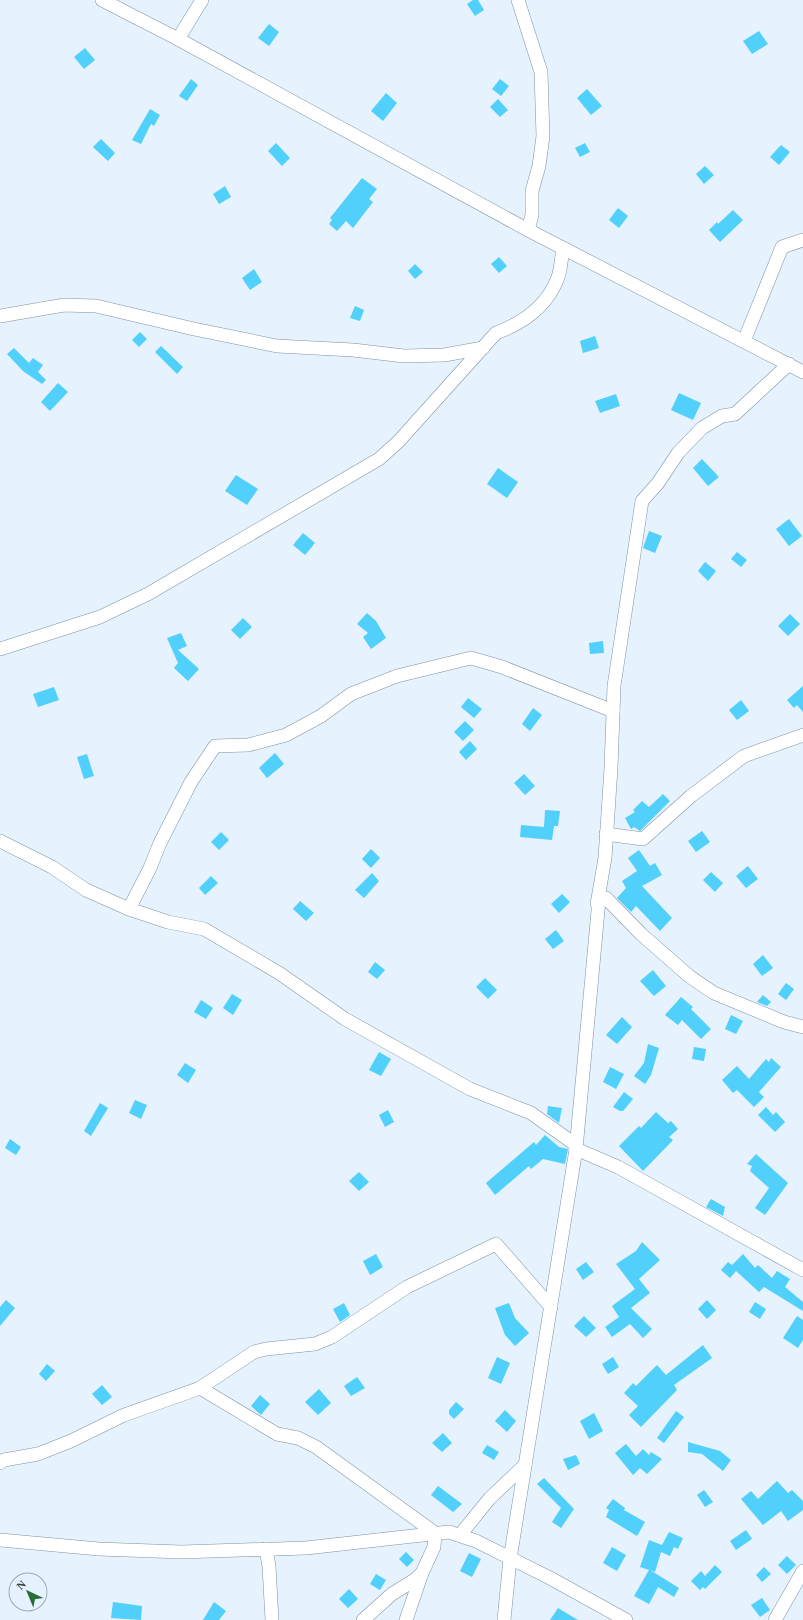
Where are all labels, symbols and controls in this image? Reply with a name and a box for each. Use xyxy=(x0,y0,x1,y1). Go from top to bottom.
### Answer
north arrow xyxy=(8,1572,48,1612)
text: N xyxy=(14,1578,28,1592)

